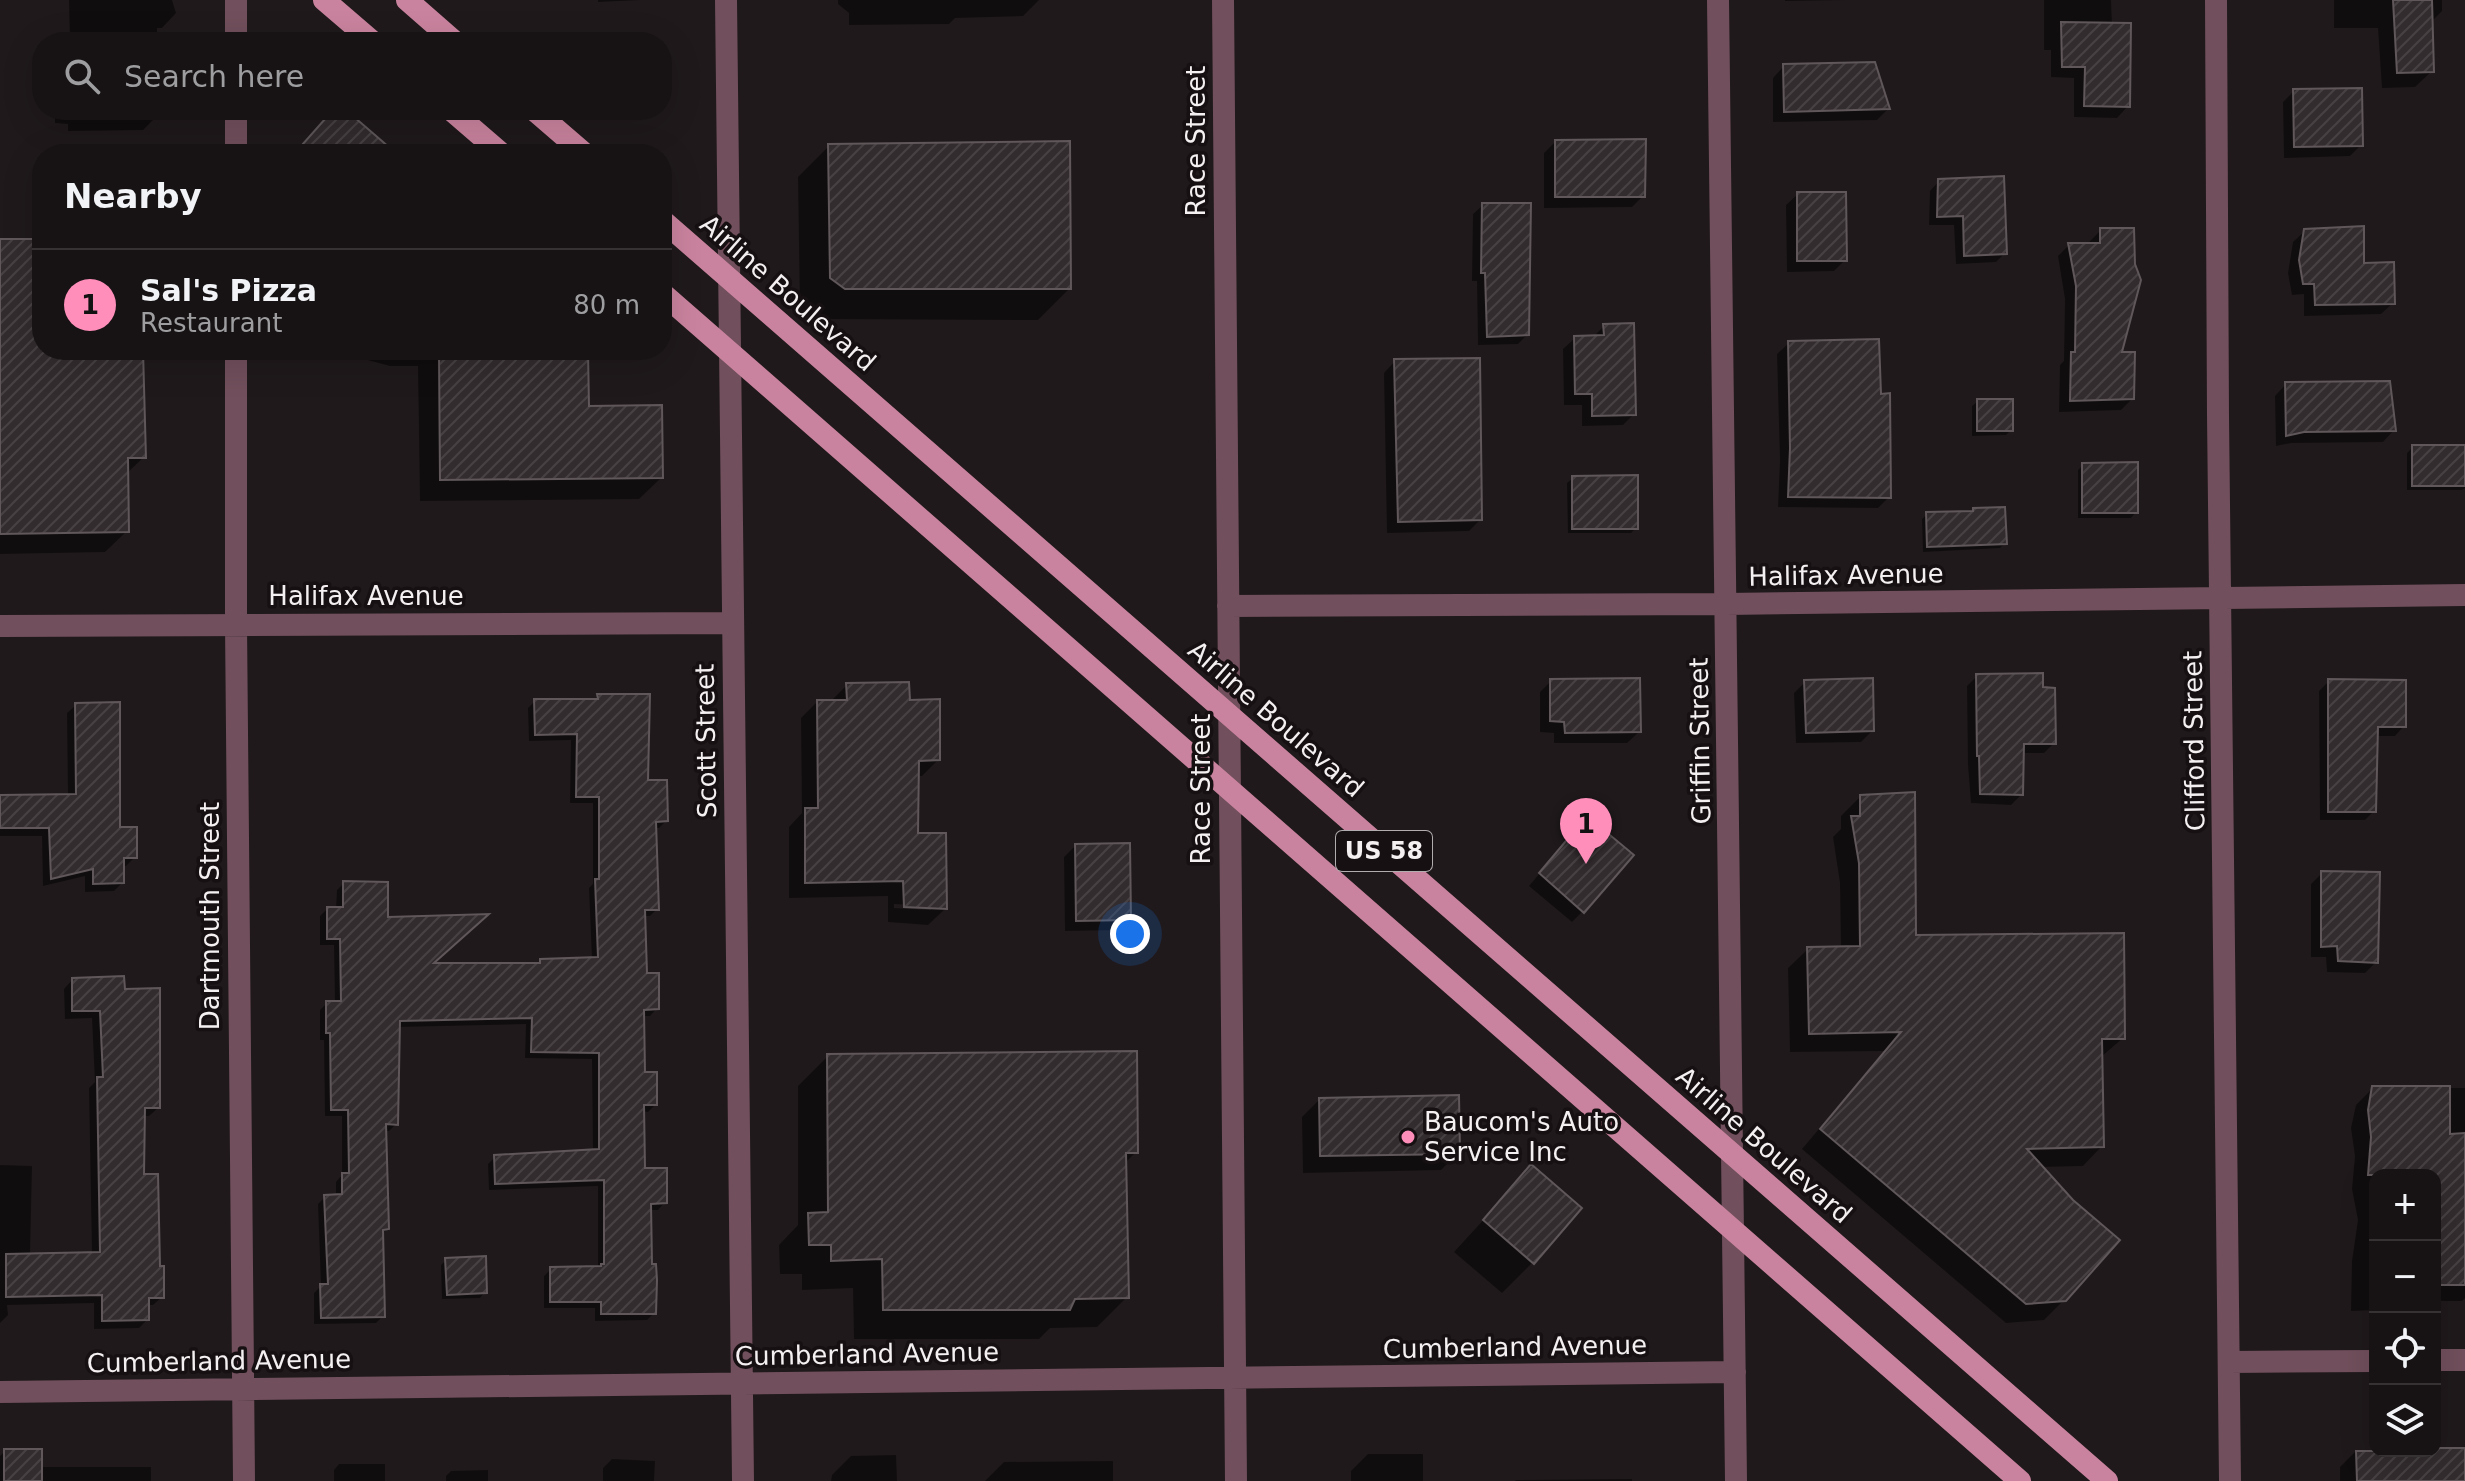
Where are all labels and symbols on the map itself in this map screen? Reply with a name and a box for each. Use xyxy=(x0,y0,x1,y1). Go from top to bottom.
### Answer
street label: Race Street xyxy=(1181,66,1211,217)
street label: Airline Boulevard xyxy=(694,209,882,377)
street label: Halifax Avenue xyxy=(1748,558,1944,592)
street label: Halifax Avenue xyxy=(268,581,464,611)
street label: Airline Boulevard xyxy=(1182,635,1370,803)
street label: Clifford Street xyxy=(2177,651,2211,831)
street label: Griffin Street xyxy=(1684,657,1716,825)
street label: Scott Street xyxy=(690,664,722,818)
street label: Race Street xyxy=(1186,714,1216,865)
pin: 1 xyxy=(1560,798,1612,864)
street label: Dartmouth Street xyxy=(195,802,225,1030)
road number: US 58 xyxy=(1336,831,1432,871)
your location xyxy=(1110,914,1150,954)
street label: Airline Boulevard xyxy=(1670,1061,1858,1229)
place label: Baucom's Auto Service Inc xyxy=(1424,1107,1619,1167)
marker: Baucom's Auto Service Inc xyxy=(1399,1128,1417,1146)
street label: Cumberland Avenue xyxy=(1383,1330,1647,1364)
street label: Cumberland Avenue xyxy=(735,1337,999,1371)
street label: Cumberland Avenue xyxy=(87,1344,351,1378)

